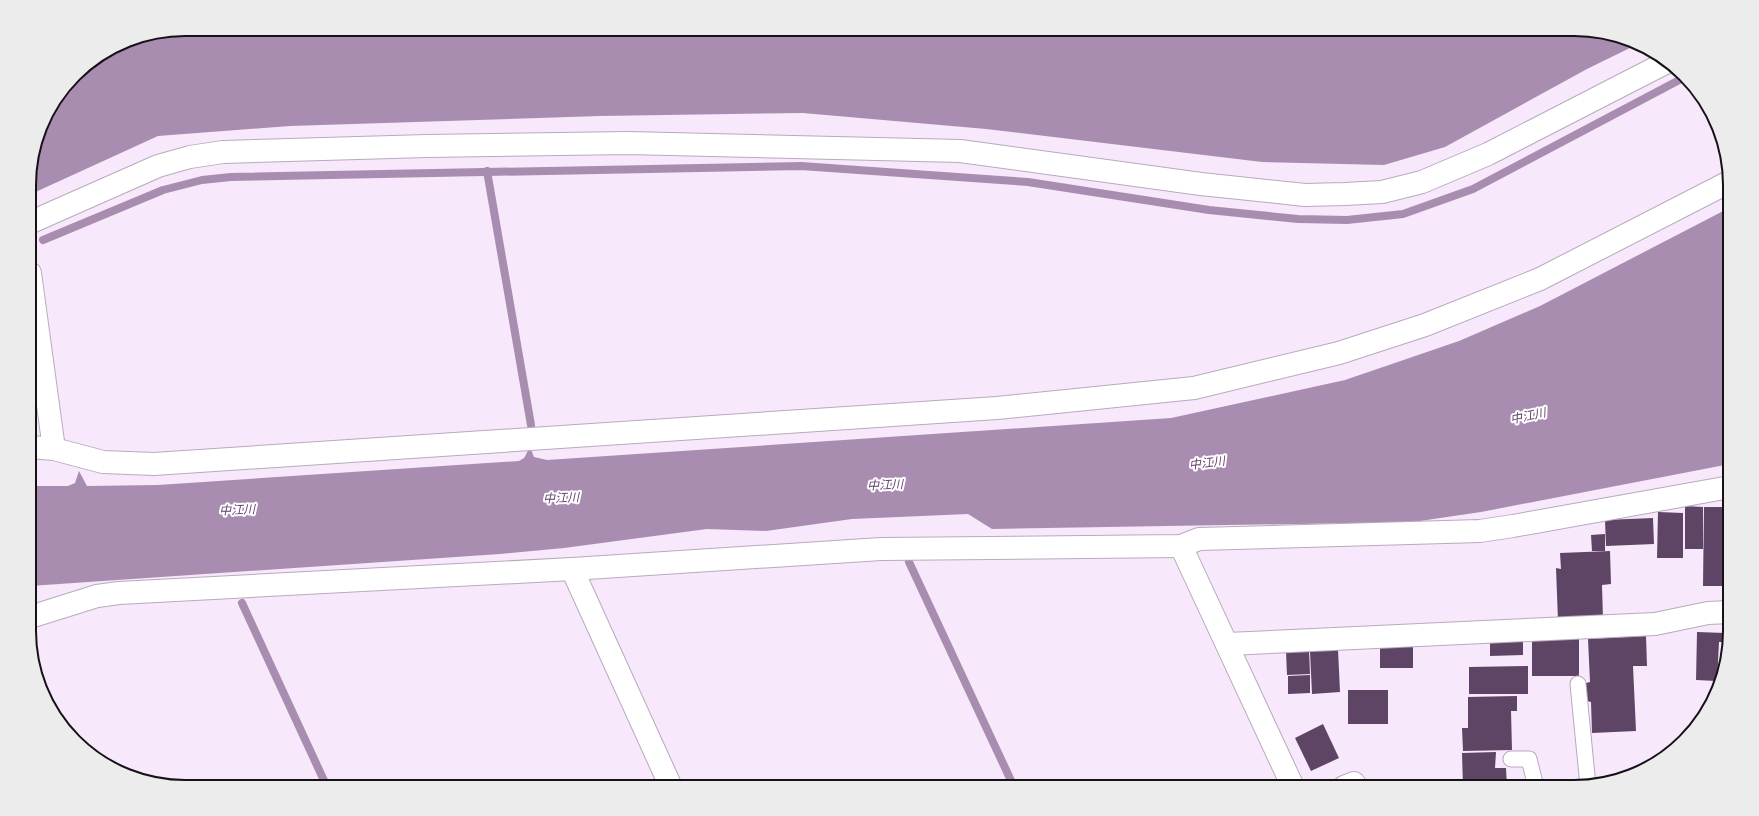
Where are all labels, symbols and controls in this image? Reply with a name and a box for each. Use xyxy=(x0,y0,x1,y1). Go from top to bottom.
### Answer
water label: 中江川 xyxy=(1509,405,1549,427)
water label: 中江川 xyxy=(1188,454,1228,472)
water label: 中江川 xyxy=(867,477,905,493)
water label: 中江川 xyxy=(543,490,581,506)
water label: 中江川 xyxy=(219,502,257,518)

